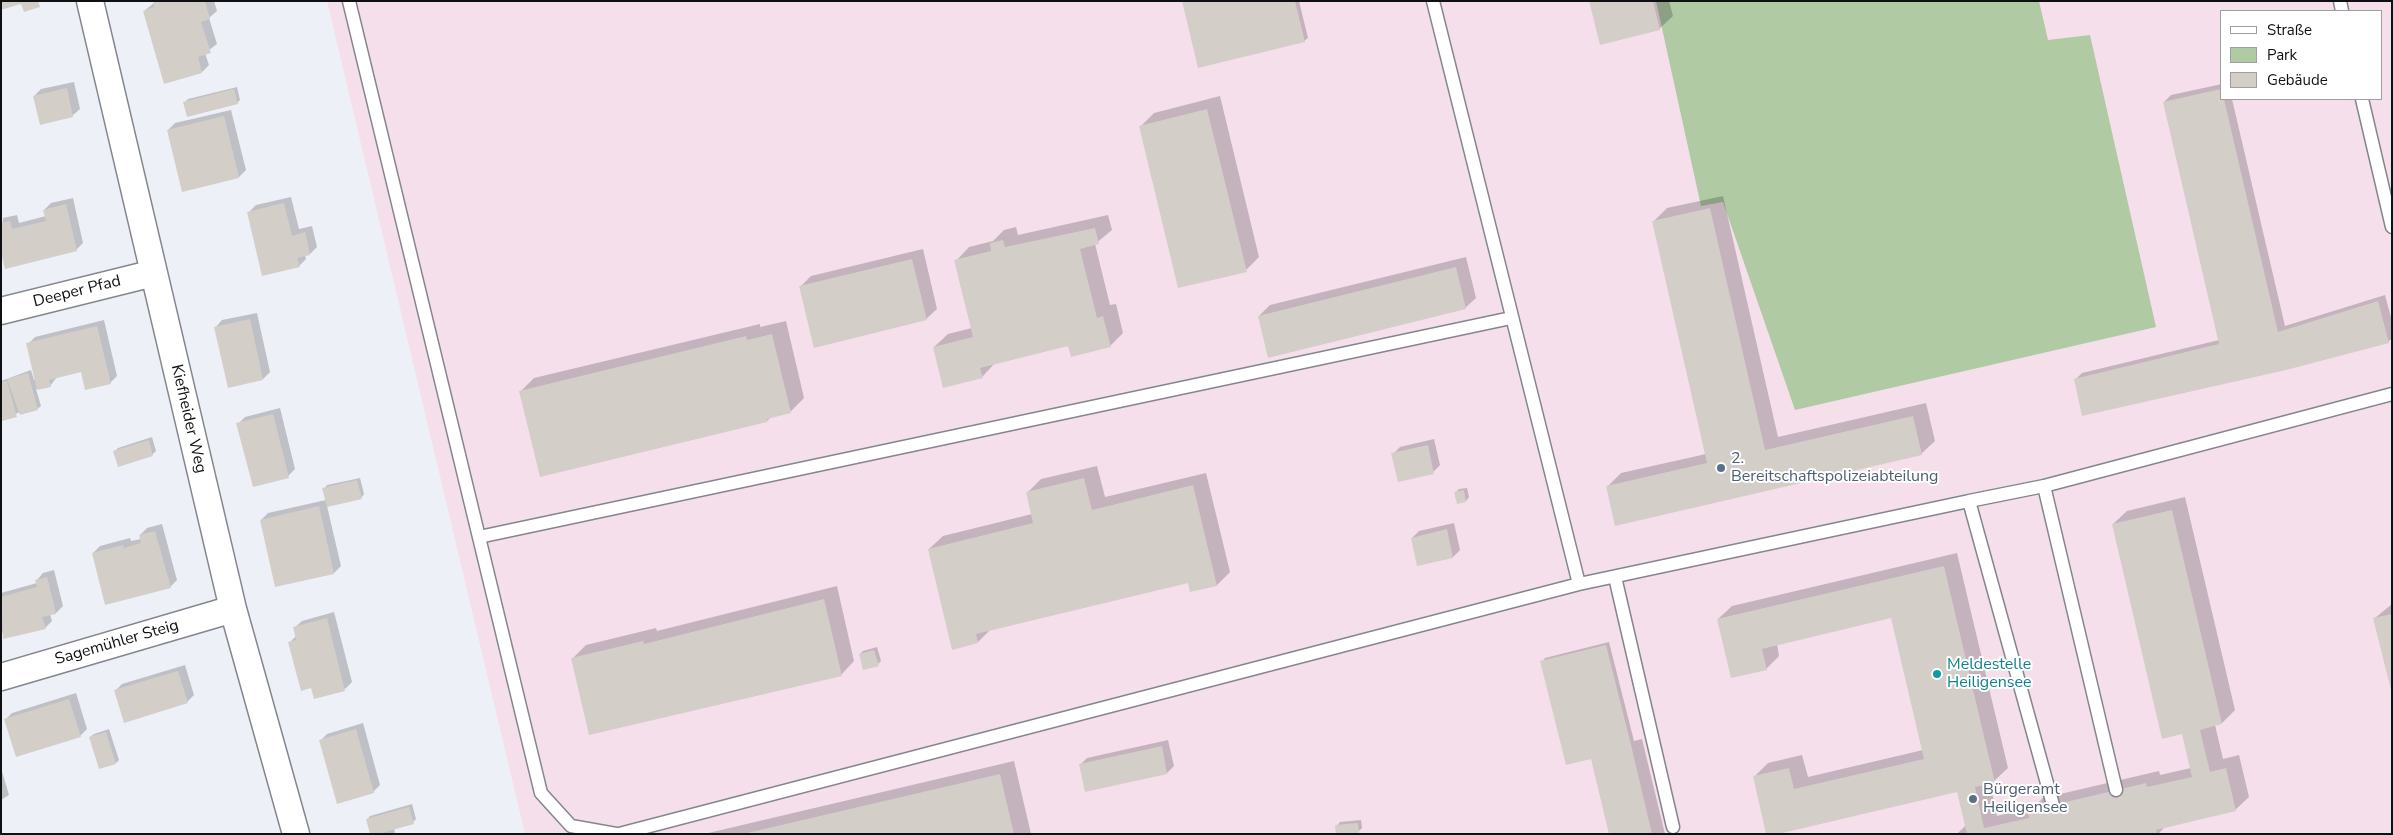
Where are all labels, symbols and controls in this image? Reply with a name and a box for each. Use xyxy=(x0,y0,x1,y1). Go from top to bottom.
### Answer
legend xyxy=(2220,10,2383,100)
text: Straße xyxy=(2267,20,2312,40)
text: Park xyxy=(2267,45,2297,65)
text: Gebäude xyxy=(2267,70,2328,90)
street label: Deeper Pfad xyxy=(31,272,123,312)
street label: Kiefheider Weg xyxy=(166,363,210,475)
place label: 2. Bereitschaftspolizeiabteilung xyxy=(1731,449,1938,487)
marker: 2. Bereitschaftspolizeiabteilung xyxy=(1715,462,1727,474)
street label: Sagemühler Steig xyxy=(53,616,181,670)
place label: Meldestelle Heiligensee xyxy=(1947,655,2032,693)
marker: Meldestelle Heiligensee xyxy=(1931,668,1943,680)
place label: Bürgeramt Heiligensee xyxy=(1983,780,2068,818)
marker: Bürgeramt Heiligensee xyxy=(1967,793,1979,805)

